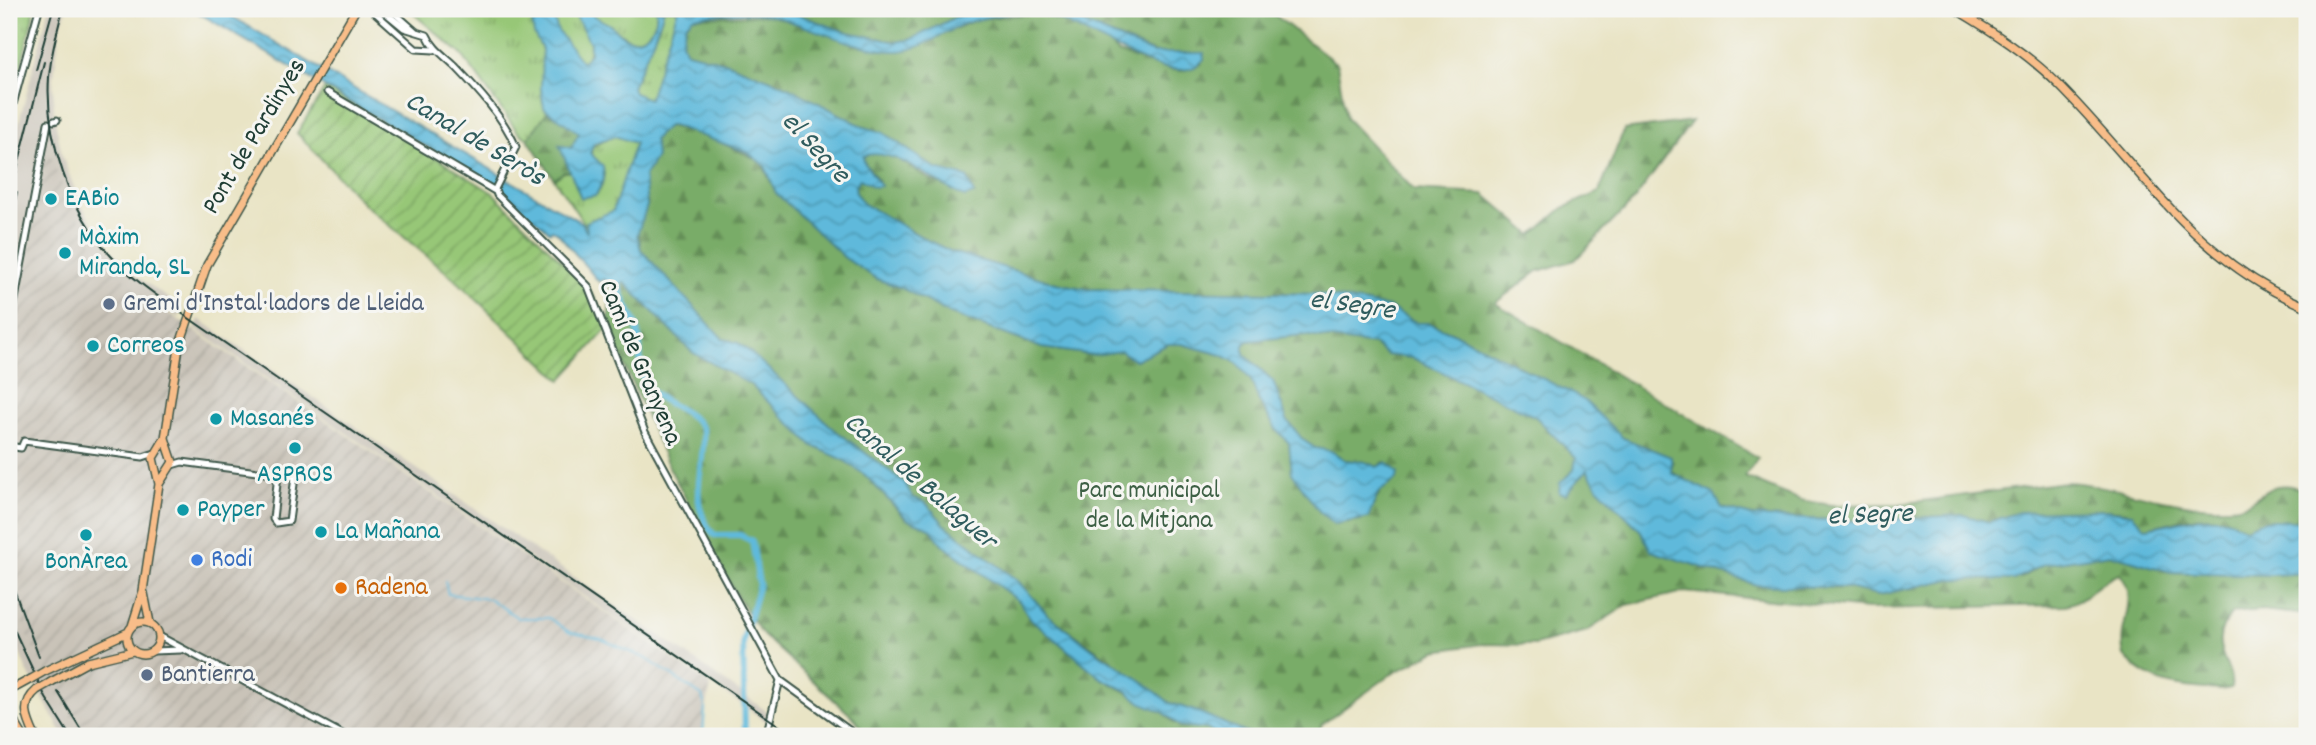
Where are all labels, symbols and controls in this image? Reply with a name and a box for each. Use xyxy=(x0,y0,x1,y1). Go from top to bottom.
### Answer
street label: Pont de Pardinyes xyxy=(194,52,316,222)
water label: Canal de Seròs xyxy=(396,83,553,199)
water label: el Segre xyxy=(770,104,859,195)
place label: EABio xyxy=(65,181,120,218)
marker: EABio xyxy=(43,191,59,207)
place label: Màxim Miranda, SL xyxy=(79,220,191,287)
marker: Màxim Miranda, SL xyxy=(57,245,73,261)
street label: Camí de Granyena xyxy=(588,275,691,452)
water label: el Segre xyxy=(1307,281,1399,333)
place label: Gremi d'Instal·ladors de Lleida xyxy=(123,286,425,323)
marker: Gremi d'Instal·ladors de Lleida xyxy=(101,296,117,312)
place label: Correos xyxy=(107,328,185,365)
marker: Correos xyxy=(85,338,101,354)
place label: Masanés xyxy=(230,401,315,438)
water label: Canal de Balaguer xyxy=(834,405,1007,563)
marker: Masanés xyxy=(208,411,224,427)
marker: ASPROS xyxy=(287,440,303,456)
place label: ASPROS xyxy=(257,457,333,494)
park label: Parc municipal de la Mitjana xyxy=(1078,473,1220,540)
place label: Payper xyxy=(197,492,265,529)
water label: el Segre xyxy=(1827,495,1915,538)
marker: Payper xyxy=(175,502,191,518)
place label: La Mañana xyxy=(335,514,440,551)
marker: La Mañana xyxy=(313,524,329,540)
marker: BonÀrea xyxy=(78,527,94,543)
place label: Rodi xyxy=(211,542,252,579)
place label: BonÀrea xyxy=(45,544,128,581)
marker: Rodi xyxy=(189,552,205,568)
place label: Radena xyxy=(355,570,429,607)
marker: Radena xyxy=(333,580,349,596)
place label: Bantierra xyxy=(161,657,256,694)
marker: Bantierra xyxy=(139,667,155,683)

